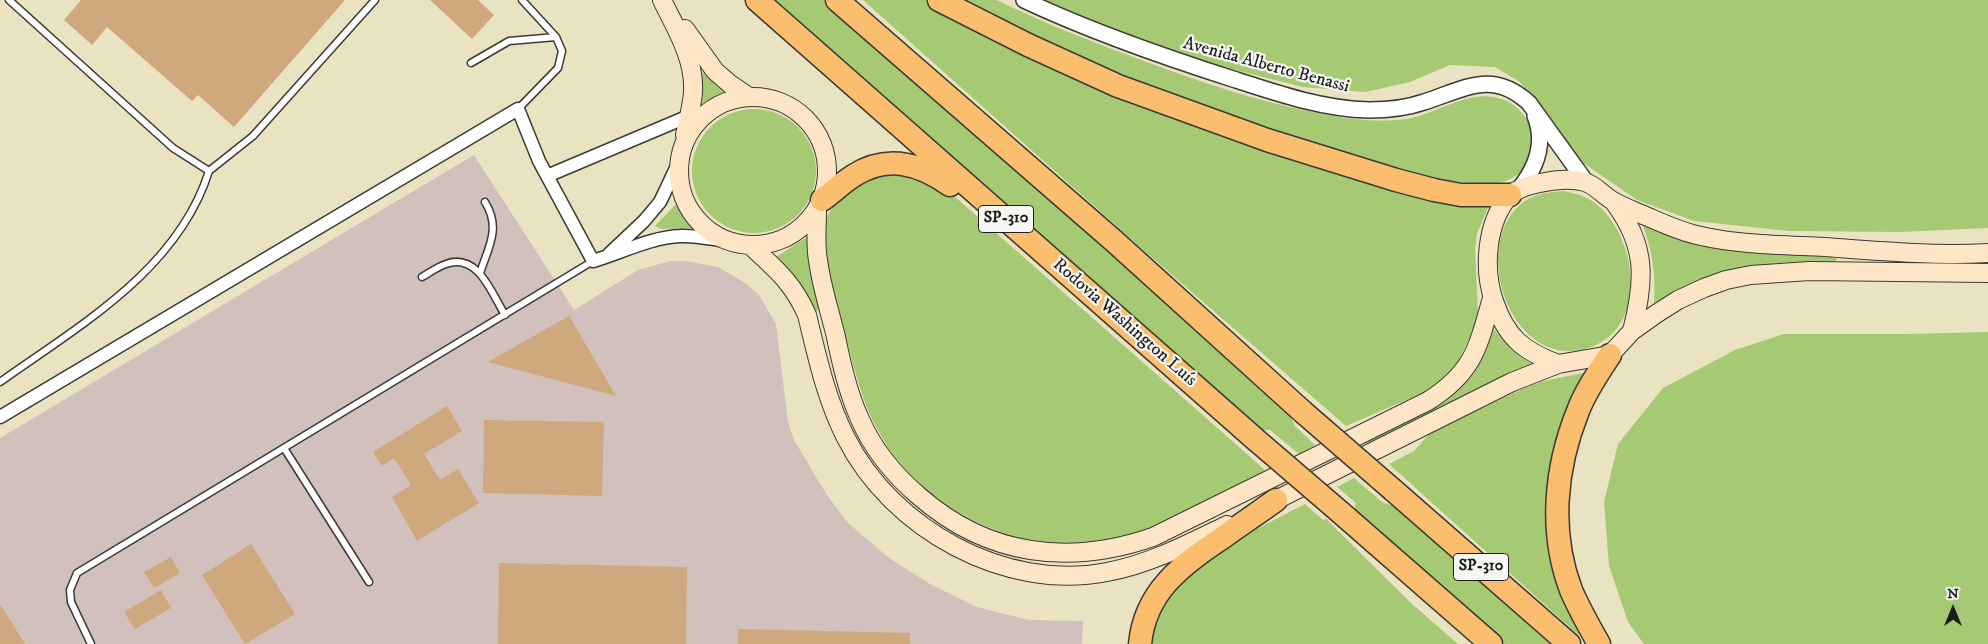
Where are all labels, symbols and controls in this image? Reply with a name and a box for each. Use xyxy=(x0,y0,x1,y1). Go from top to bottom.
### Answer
street label: Avenida Alberto Benassi xyxy=(1180,33,1352,99)
road number: SP-310 xyxy=(978,205,1034,232)
street label: Rodovia Washington Luís xyxy=(1048,255,1200,391)
road number: SP-310 xyxy=(1454,554,1508,580)
north arrow xyxy=(1928,584,1978,634)
text: N xyxy=(1947,585,1959,603)

